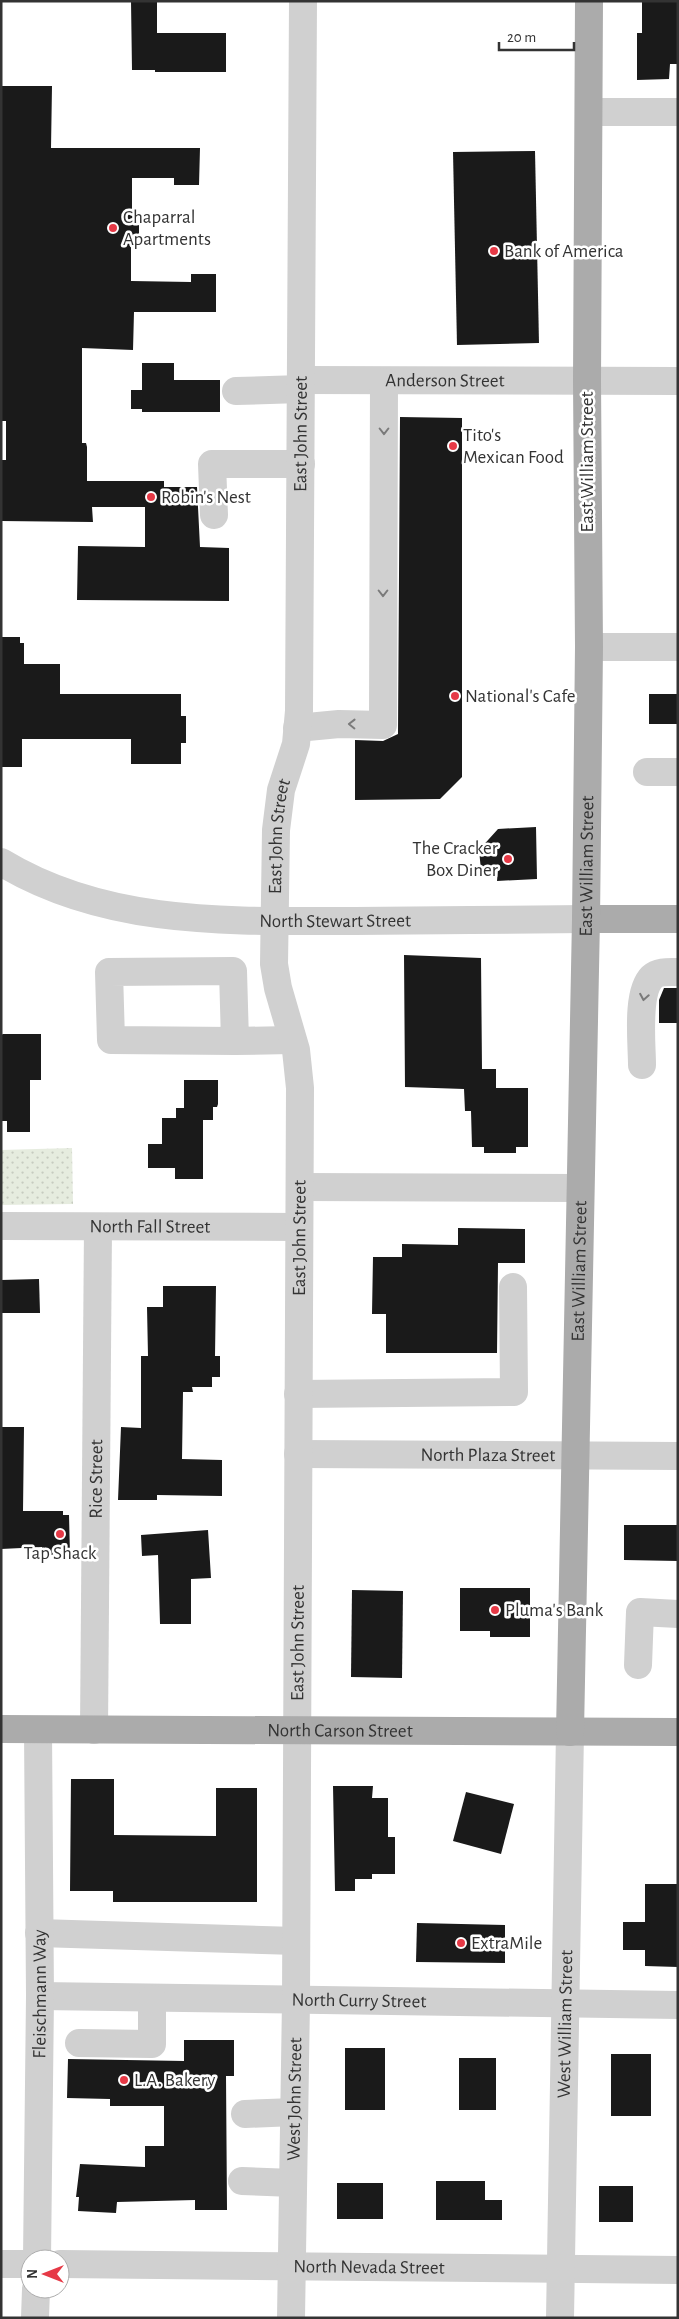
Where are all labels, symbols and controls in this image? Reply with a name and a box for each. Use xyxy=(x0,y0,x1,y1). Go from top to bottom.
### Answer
scale bar xyxy=(499,20,574,52)
text: 20 m xyxy=(507,30,536,45)
place label: Chaparral Apartments xyxy=(123,208,211,249)
marker: Chaparral Apartments xyxy=(107,222,119,234)
place label: Bank of America xyxy=(504,242,624,261)
marker: Bank of America xyxy=(488,245,500,257)
street label: Anderson Street xyxy=(385,371,505,390)
street label: East John Street xyxy=(291,376,310,492)
street label: East William Street xyxy=(578,392,597,532)
place label: Tito's Mexican Food xyxy=(463,426,564,467)
one-way arrow xyxy=(379,427,389,435)
marker: Tito's Mexican Food xyxy=(447,440,459,452)
place label: Robin's Nest xyxy=(161,488,251,507)
marker: Robin's Nest xyxy=(145,491,157,503)
one-way arrow xyxy=(378,590,388,597)
place label: National's Cafe xyxy=(465,687,575,706)
marker: National's Cafe xyxy=(449,690,461,702)
one-way arrow xyxy=(348,719,356,730)
street label: East John Street xyxy=(266,776,294,894)
street label: East William Street xyxy=(576,796,597,937)
place label: The Cracker Box Diner xyxy=(412,839,498,880)
marker: The Cracker Box Diner xyxy=(502,853,514,865)
street label: North Stewart Street xyxy=(259,911,411,931)
one-way arrow xyxy=(639,992,650,1001)
street label: East John Street xyxy=(290,1180,309,1296)
street label: East William Street xyxy=(568,1200,590,1342)
street label: North Fall Street xyxy=(90,1217,210,1236)
street label: Rice Street xyxy=(86,1439,106,1519)
street label: North Plaza Street xyxy=(421,1445,555,1465)
marker: Tap Shack xyxy=(54,1528,66,1540)
place label: Tap Shack xyxy=(23,1544,97,1563)
street label: East John Street xyxy=(288,1585,307,1701)
place label: Pluma's Bank xyxy=(505,1601,603,1620)
marker: Pluma's Bank xyxy=(489,1604,501,1616)
street label: North Carson Street xyxy=(267,1721,413,1740)
street label: Fleischmann Way xyxy=(30,1929,50,2059)
place label: ExtraMile xyxy=(471,1934,542,1953)
marker: ExtraMile xyxy=(455,1937,467,1949)
street label: West William Street xyxy=(554,1950,576,2098)
street label: North Curry Street xyxy=(292,1990,426,2011)
street label: West John Street xyxy=(284,2037,305,2161)
place label: L.A. Bakery xyxy=(134,2071,215,2090)
marker: L.A. Bakery xyxy=(118,2074,130,2086)
north arrow xyxy=(20,2249,70,2299)
street label: North Nevada Street xyxy=(293,2257,445,2277)
text: N xyxy=(26,2269,40,2279)

